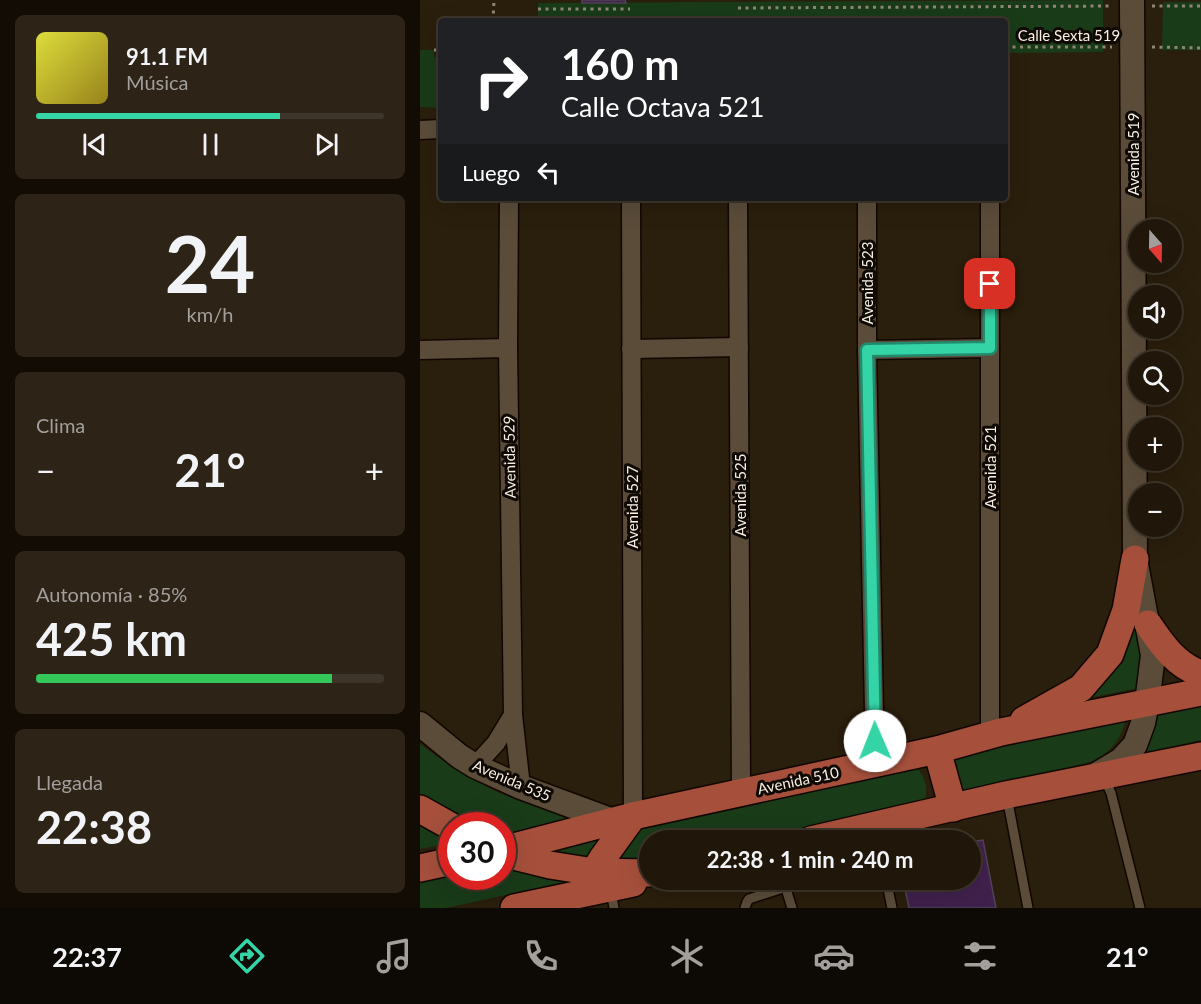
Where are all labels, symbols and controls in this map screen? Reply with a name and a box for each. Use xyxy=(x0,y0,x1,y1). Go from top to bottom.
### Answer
street label: Calle Sexta 519 xyxy=(1018,26,1120,44)
text: 160 m xyxy=(561,39,679,89)
icon: right xyxy=(462,42,540,120)
text: 91.1 FM xyxy=(126,43,208,70)
text: Música xyxy=(126,70,189,94)
text: Calle Octava 521 xyxy=(561,90,764,123)
street label: Avenida 519 xyxy=(1124,113,1142,195)
icon: previous xyxy=(78,128,111,161)
icon: pause xyxy=(194,128,227,161)
icon: next xyxy=(310,128,343,161)
icon: left xyxy=(532,156,565,189)
text: Luego xyxy=(462,159,520,186)
text: 24 xyxy=(165,216,255,310)
north arrow xyxy=(1128,219,1182,273)
map controls xyxy=(1128,219,1182,537)
street label: Avenida 523 xyxy=(858,242,876,324)
pin xyxy=(964,258,1015,309)
icon: arrive xyxy=(973,267,1006,300)
button: sound xyxy=(1128,285,1182,339)
text: km/h xyxy=(187,302,233,326)
button: search xyxy=(1128,351,1182,405)
text: Clima xyxy=(36,413,85,437)
street label: Avenida 529 xyxy=(499,415,519,499)
button: + xyxy=(1128,417,1182,471)
street label: Avenida 521 xyxy=(981,426,999,508)
text: 21° xyxy=(175,443,245,497)
text: − xyxy=(36,450,55,490)
text: + xyxy=(365,450,384,490)
street label: Avenida 525 xyxy=(731,454,749,536)
street label: Avenida 527 xyxy=(623,465,641,548)
button: − xyxy=(1128,483,1182,537)
text: Autonomía · 85% xyxy=(36,582,187,606)
text: 425 km xyxy=(36,612,187,666)
position arrow xyxy=(843,709,907,773)
street label: Avenida 535 xyxy=(470,756,554,804)
street label: Avenida 510 xyxy=(756,763,841,797)
text: Llegada xyxy=(36,770,103,794)
text: 22:38 xyxy=(36,800,152,854)
speed limit sign: 30 xyxy=(438,812,516,890)
text: 22:38 · 1 min · 240 m xyxy=(707,846,913,873)
icon: directions xyxy=(226,935,268,977)
icon: music xyxy=(373,935,415,977)
icon: phone xyxy=(520,935,562,977)
icon: climate xyxy=(666,935,708,977)
icon: car xyxy=(813,935,855,977)
icon: filters xyxy=(959,935,1001,977)
text: 22:37 xyxy=(52,940,122,973)
text: 21° xyxy=(1106,940,1149,973)

